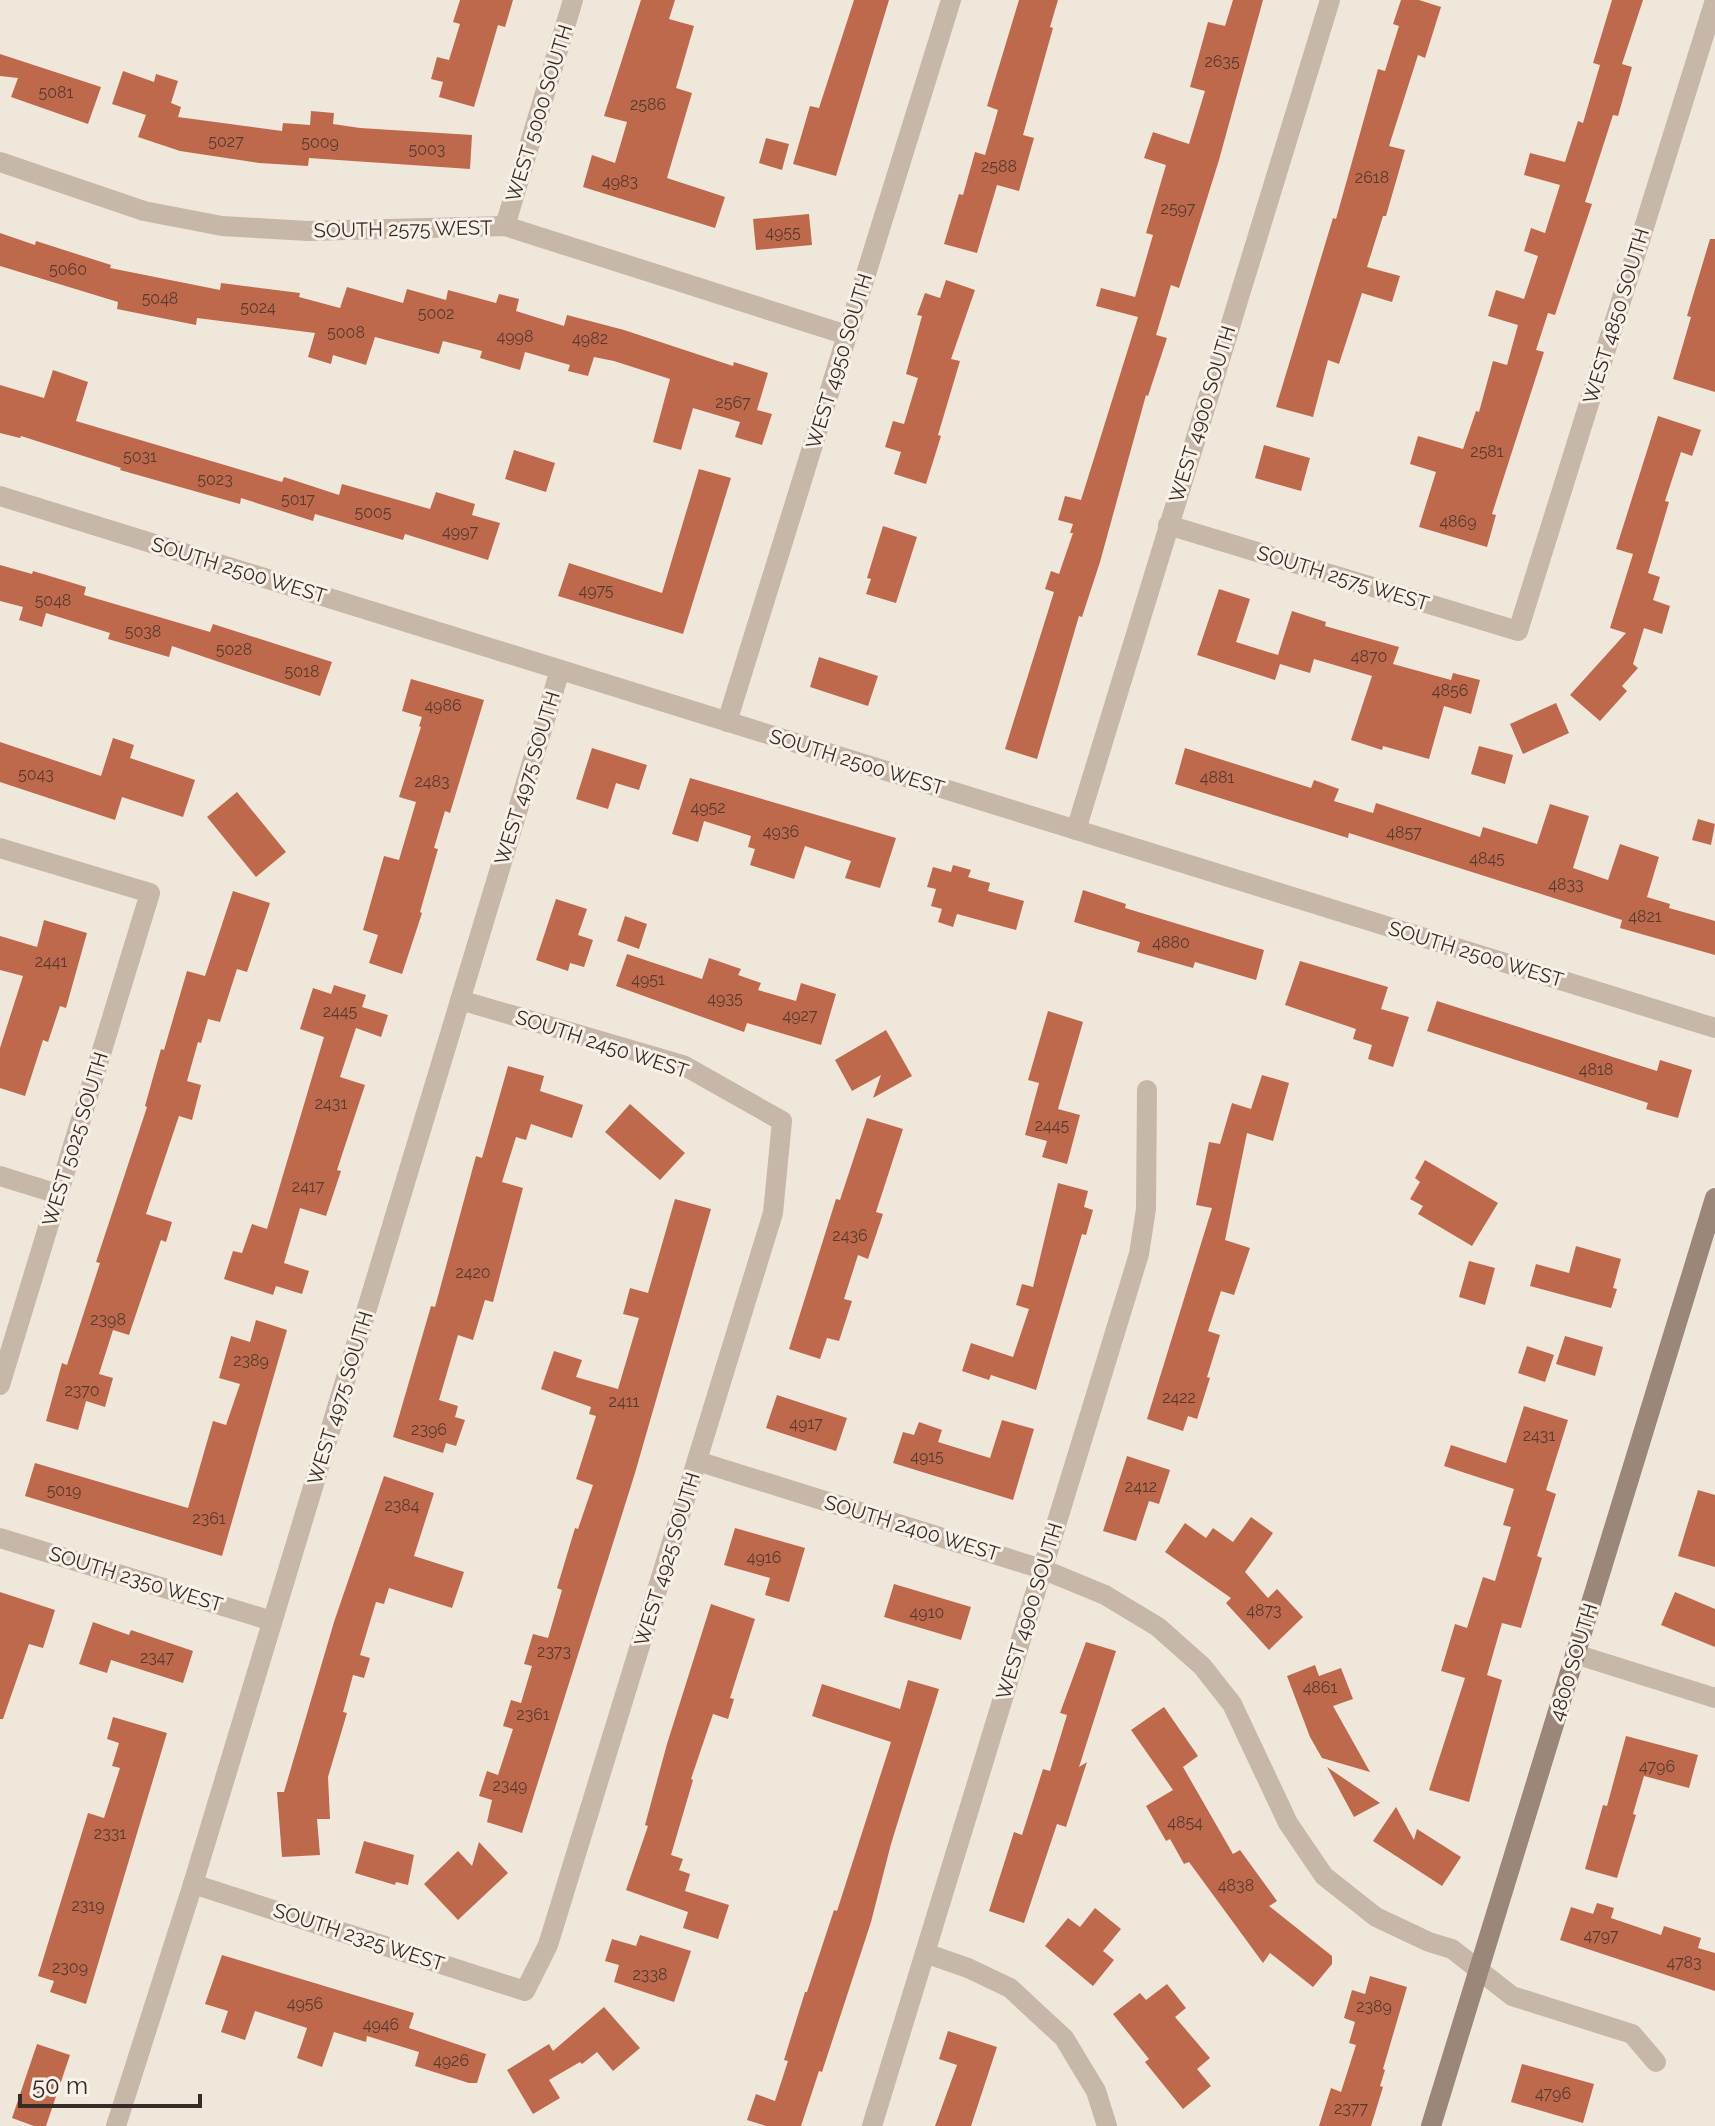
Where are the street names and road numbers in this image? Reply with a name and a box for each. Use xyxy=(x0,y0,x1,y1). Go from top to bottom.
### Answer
street label: WEST 5000 SOUTH xyxy=(501,22,577,204)
street label: SOUTH 2575 WEST xyxy=(313,215,493,243)
street label: WEST 4850 SOUTH xyxy=(1578,225,1654,407)
street label: WEST 4950 SOUTH xyxy=(801,270,877,452)
street label: WEST 4900 SOUTH xyxy=(1164,323,1240,505)
street label: SOUTH 2500 WEST xyxy=(149,532,329,608)
street label: SOUTH 2575 WEST xyxy=(1254,540,1432,616)
street label: WEST 4975 SOUTH xyxy=(489,688,565,868)
street label: SOUTH 2500 WEST xyxy=(767,724,947,800)
street label: SOUTH 2500 WEST xyxy=(1386,916,1566,992)
street label: SOUTH 2450 WEST xyxy=(512,1005,692,1083)
street label: WEST 5025 SOUTH xyxy=(37,1049,113,1229)
street label: WEST 4975 SOUTH xyxy=(302,1308,378,1488)
street label: WEST 4925 SOUTH xyxy=(629,1469,705,1649)
street label: SOUTH 2400 WEST xyxy=(822,1490,1002,1566)
street label: WEST 4900 SOUTH xyxy=(991,1520,1067,1702)
street label: SOUTH 2350 WEST xyxy=(46,1541,226,1617)
street label: 4800 SOUTH xyxy=(1544,1600,1602,1724)
street label: SOUTH 2325 WEST xyxy=(270,1898,448,1976)

